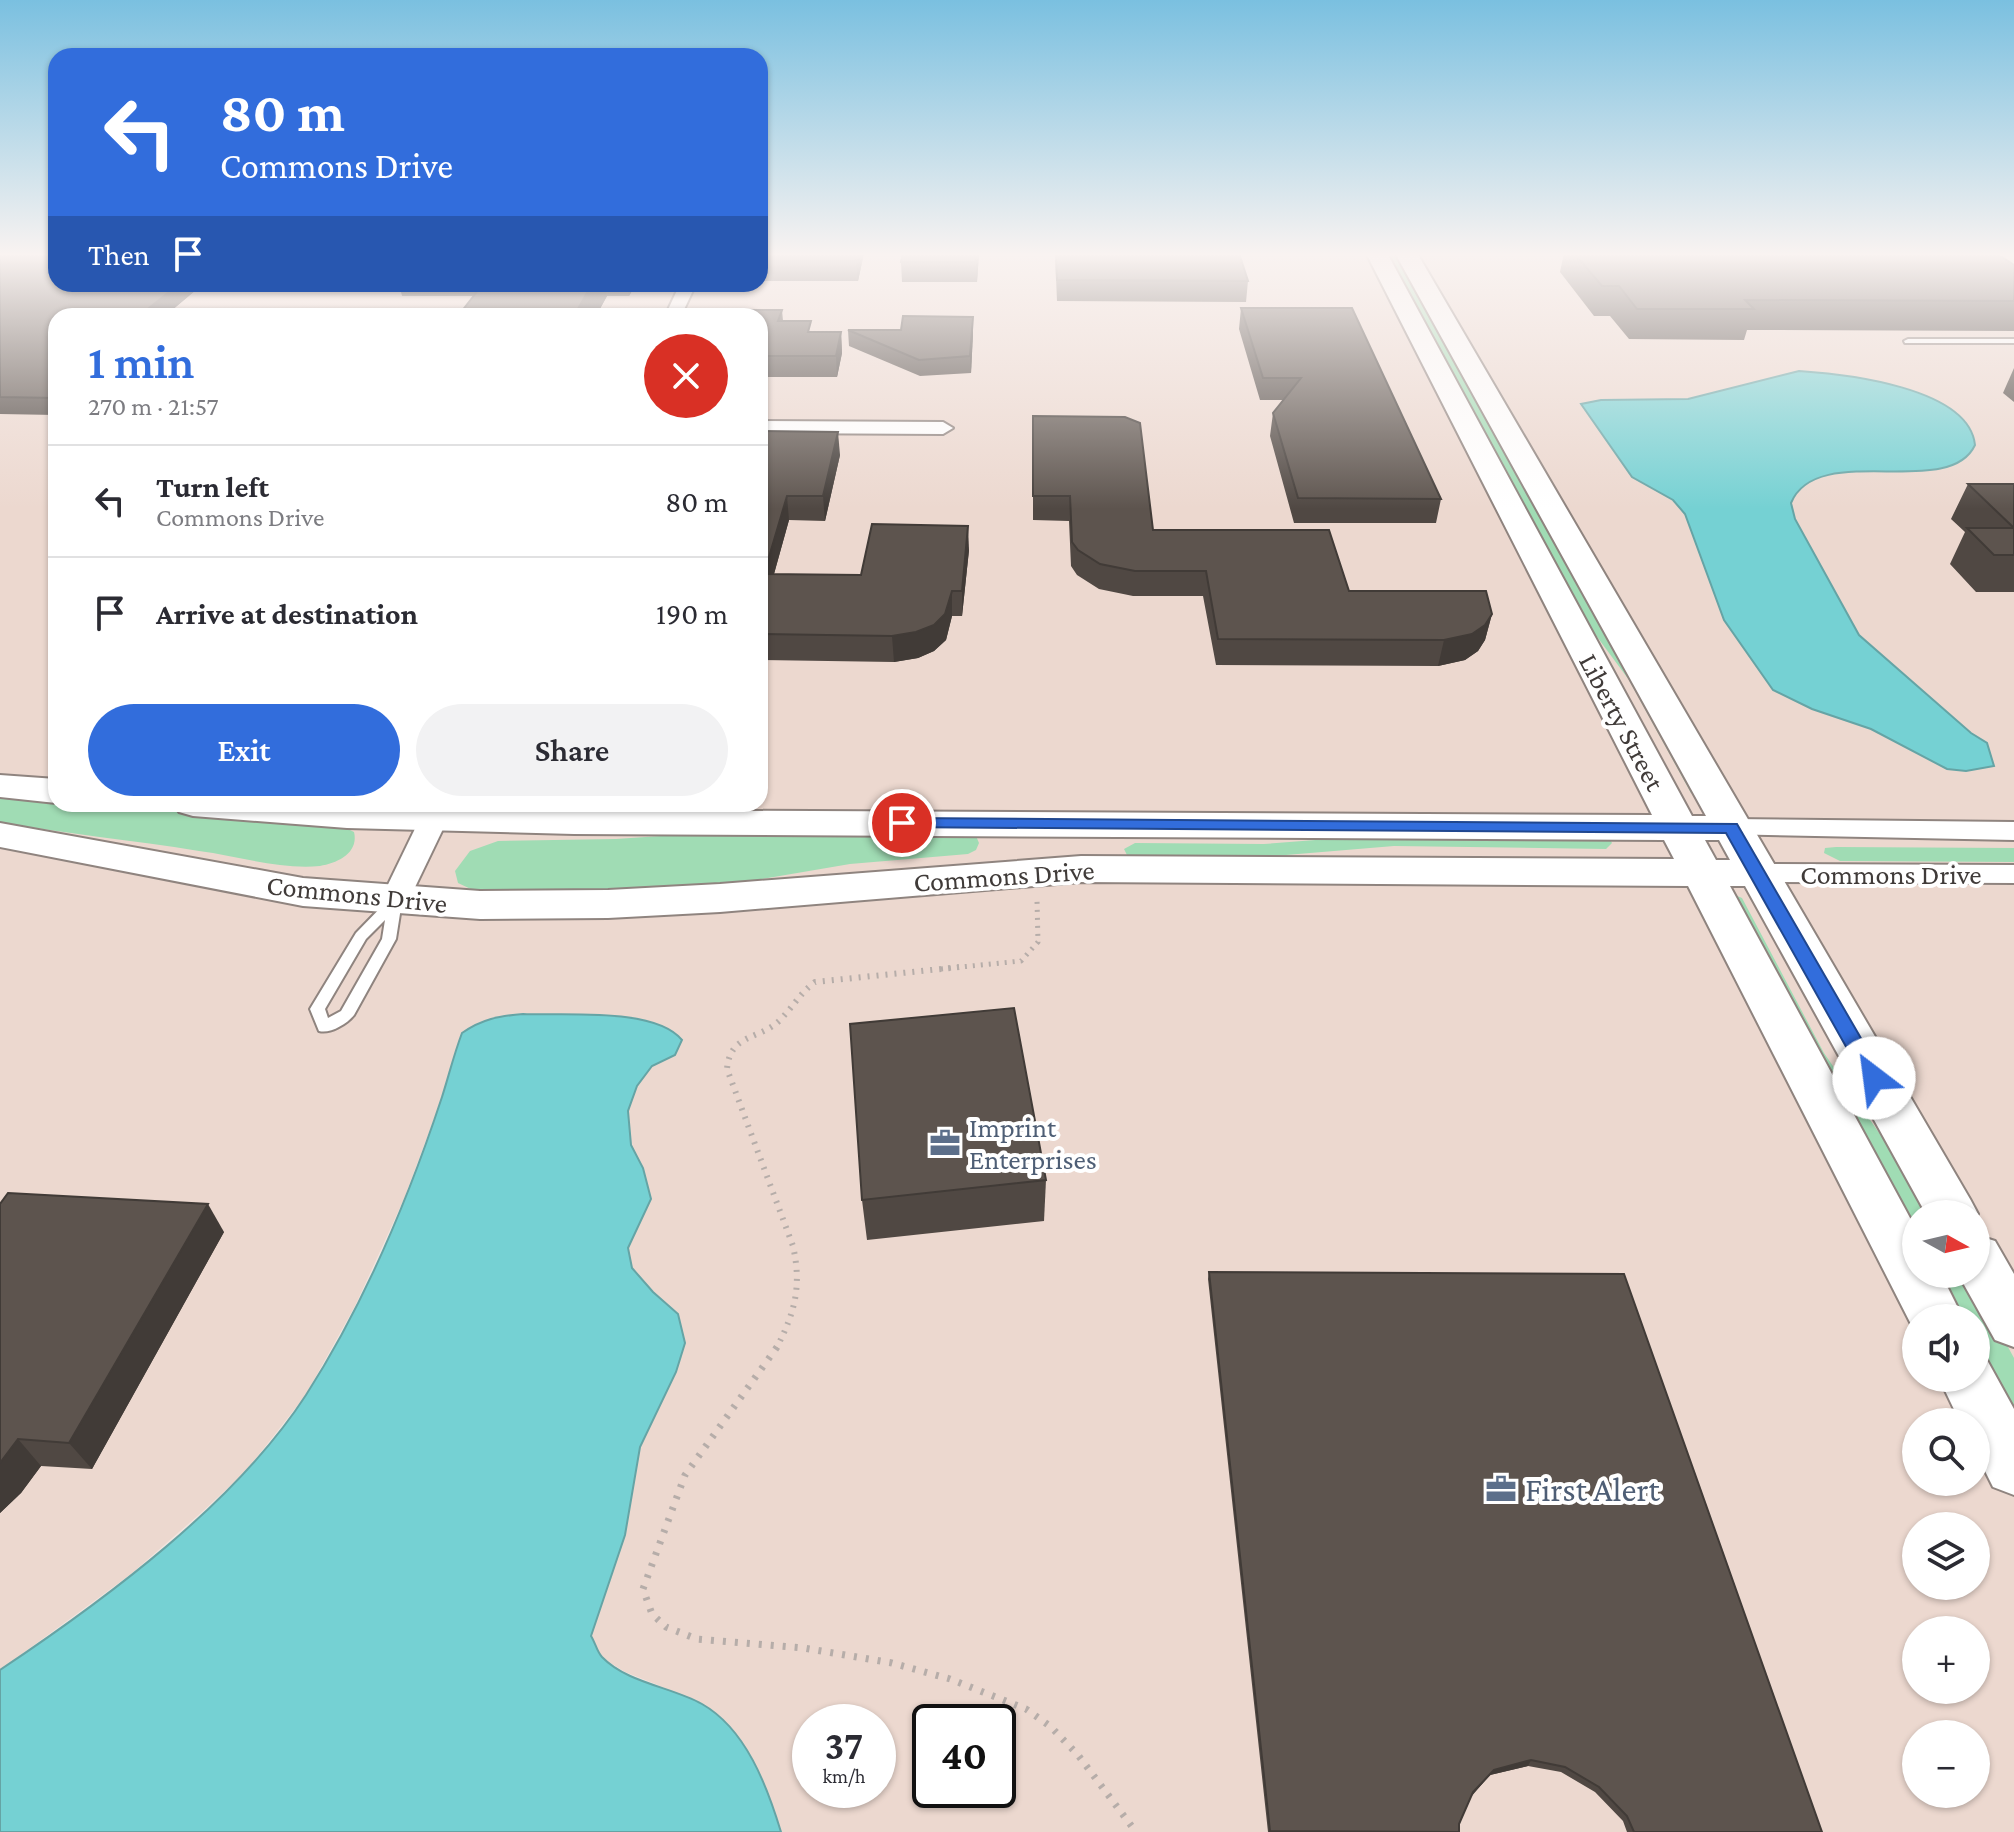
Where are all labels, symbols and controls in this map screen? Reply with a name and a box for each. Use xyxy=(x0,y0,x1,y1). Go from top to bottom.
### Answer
icon: left xyxy=(88,80,192,184)
text: 80 m xyxy=(220,81,345,143)
text: Commons Drive xyxy=(220,146,453,186)
icon: arrive xyxy=(166,232,210,276)
text: Then xyxy=(88,238,150,271)
button: close xyxy=(644,334,728,418)
text: 1 min xyxy=(88,335,195,388)
text: 270 m · 21:57 xyxy=(88,392,219,421)
text: Turn left xyxy=(156,470,269,503)
icon: left xyxy=(88,479,132,523)
text: 80 m xyxy=(665,485,728,518)
text: Commons Drive xyxy=(156,503,324,532)
icon: arrive xyxy=(88,591,132,635)
text: Arrive at destination xyxy=(156,597,418,630)
text: 190 m xyxy=(656,597,728,630)
street label: Liberty Street xyxy=(1573,648,1671,796)
button: Exit xyxy=(88,704,400,796)
button: Share xyxy=(416,704,728,796)
pin xyxy=(868,789,936,857)
icon: arrive xyxy=(880,801,924,845)
street label: Commons Drive xyxy=(912,854,1096,898)
street label: Commons Drive xyxy=(1800,859,1982,890)
street label: Commons Drive xyxy=(265,869,449,919)
position arrow xyxy=(1832,1036,1916,1120)
place label: Imprint Enterprises xyxy=(969,1112,1097,1175)
office icon: Imprint Enterprises xyxy=(928,1126,962,1160)
north arrow xyxy=(1902,1200,1990,1288)
map controls xyxy=(1902,1200,1990,1808)
button: sound xyxy=(1902,1304,1990,1392)
button: search xyxy=(1902,1408,1990,1496)
place label: First Alert xyxy=(1525,1471,1661,1508)
office icon: First Alert xyxy=(1484,1472,1518,1506)
button: layers xyxy=(1902,1512,1990,1600)
button: + xyxy=(1902,1616,1990,1704)
speed limit sign: 40 xyxy=(912,1704,1016,1808)
button: − xyxy=(1902,1720,1990,1808)
text: 37 xyxy=(825,1723,863,1768)
text: km/h xyxy=(822,1765,866,1787)

